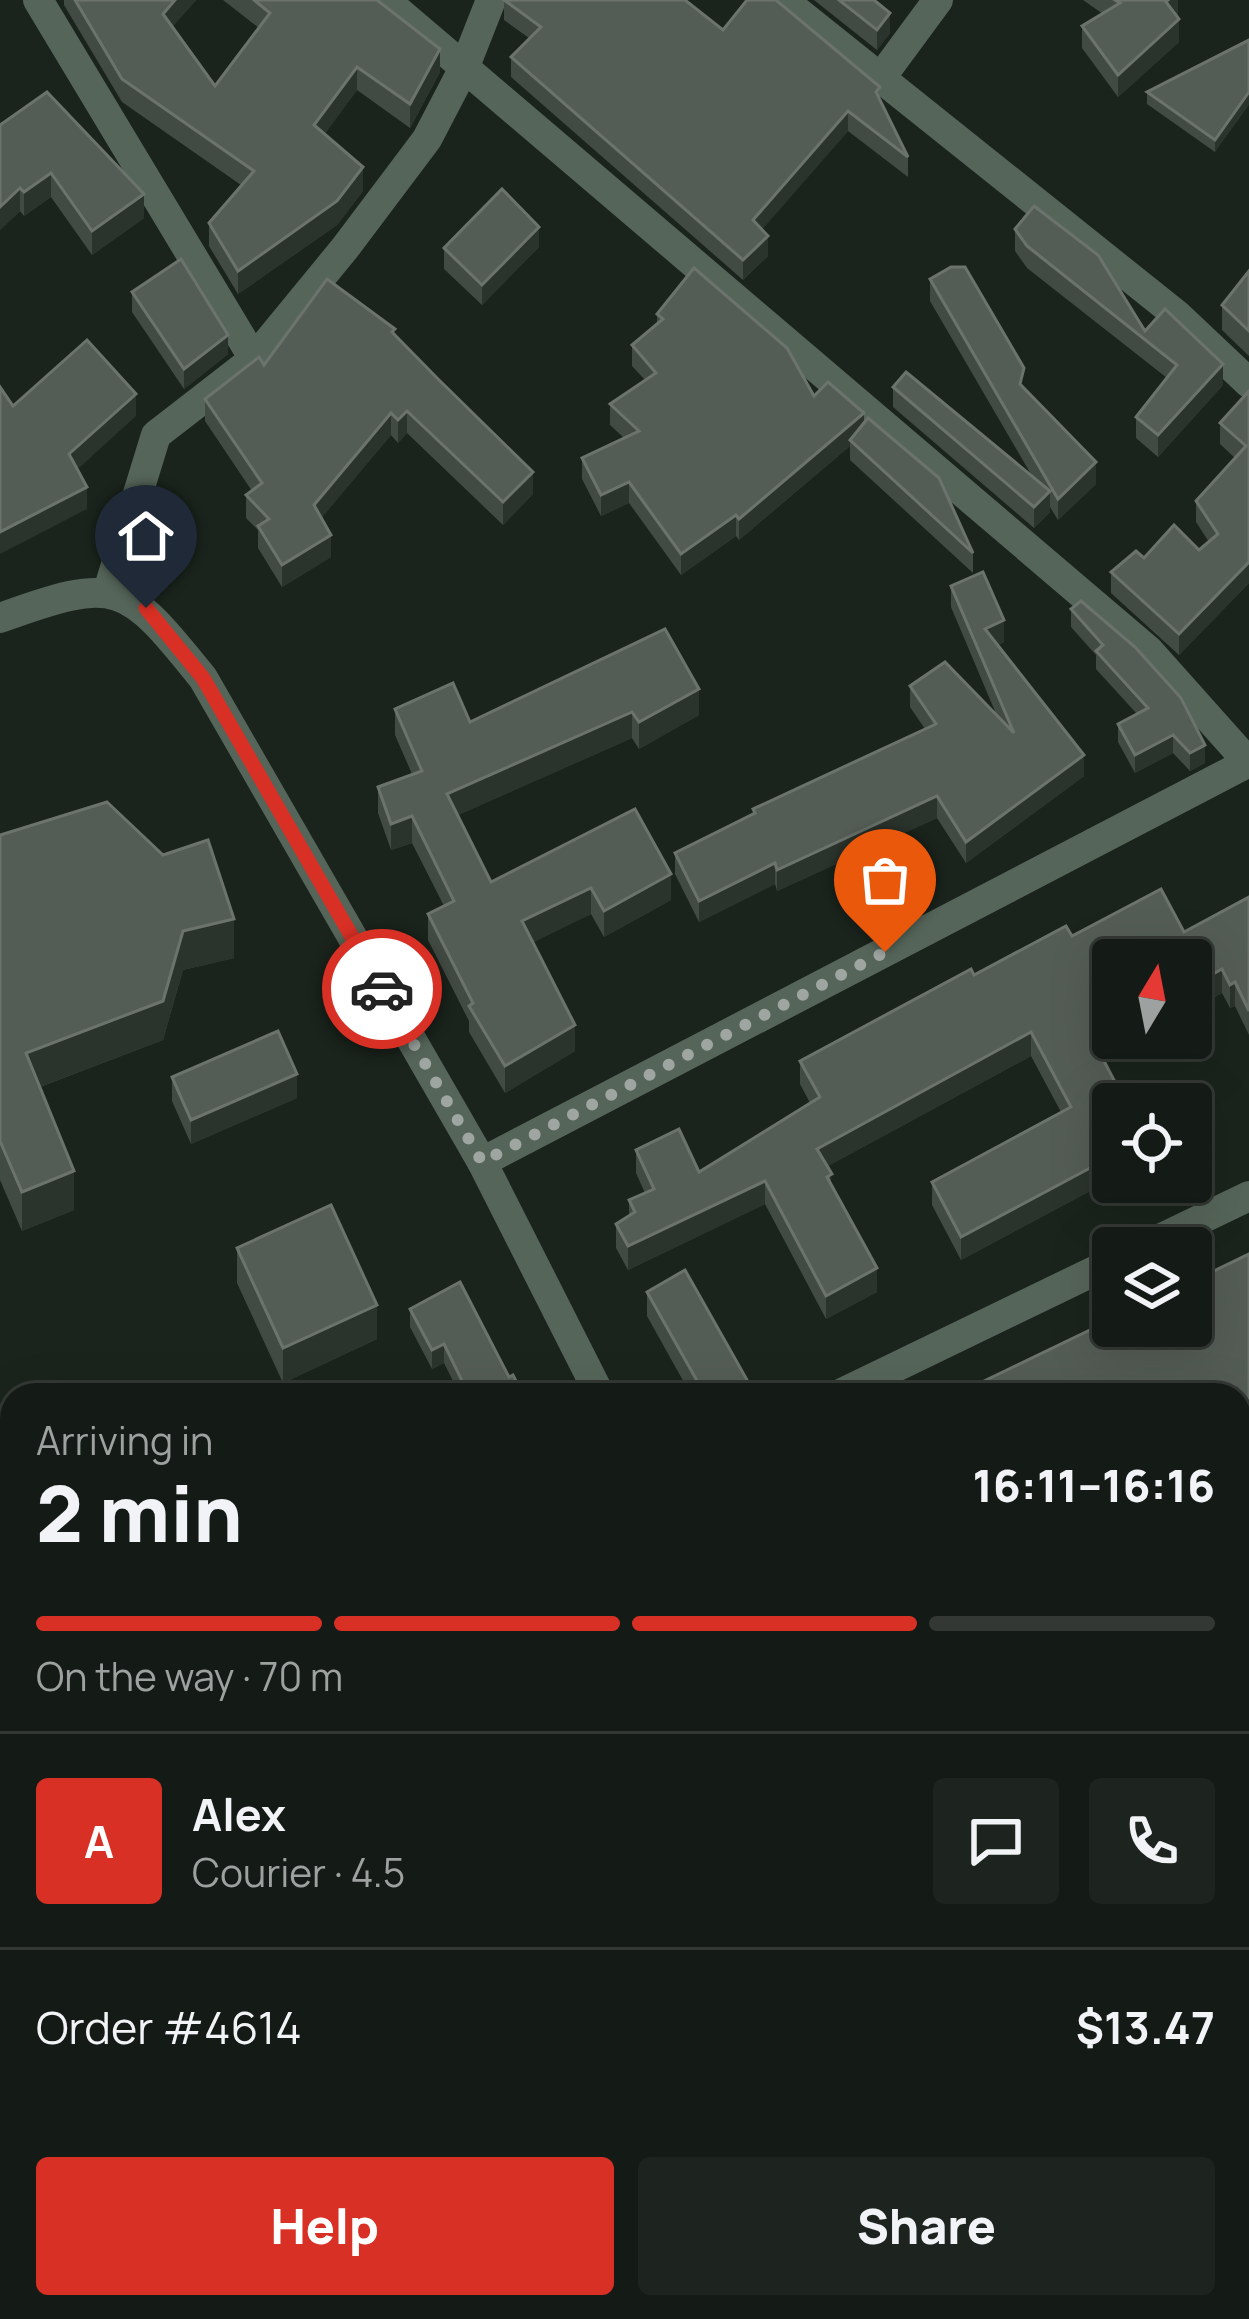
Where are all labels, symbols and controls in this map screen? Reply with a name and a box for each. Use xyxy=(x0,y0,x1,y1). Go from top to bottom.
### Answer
pin xyxy=(95,485,197,608)
icon: home xyxy=(113,503,179,569)
pin xyxy=(834,829,936,952)
icon: bag xyxy=(852,847,918,913)
courier xyxy=(322,929,442,1049)
north arrow xyxy=(1092,939,1212,1059)
map controls xyxy=(1092,939,1212,1347)
icon: car xyxy=(349,956,415,1022)
button: locate xyxy=(1092,1083,1212,1203)
button: layers xyxy=(1092,1227,1212,1347)
text: Arriving in xyxy=(36,1413,213,1467)
text: 16:11–16:16 xyxy=(972,1454,1215,1516)
text: 2 min xyxy=(36,1459,243,1565)
text: On the way · 70 m xyxy=(36,1649,343,1703)
button: chat xyxy=(933,1778,1059,1904)
button: phone xyxy=(1089,1778,1215,1904)
text: Alex xyxy=(192,1783,286,1845)
text: A xyxy=(84,1810,114,1872)
text: Courier · 4.5 xyxy=(192,1845,405,1899)
text: Order #4614 xyxy=(36,1996,302,2058)
text: $13.47 xyxy=(1076,1996,1215,2058)
button: Help xyxy=(36,2157,614,2295)
button: Share xyxy=(638,2157,1215,2295)

